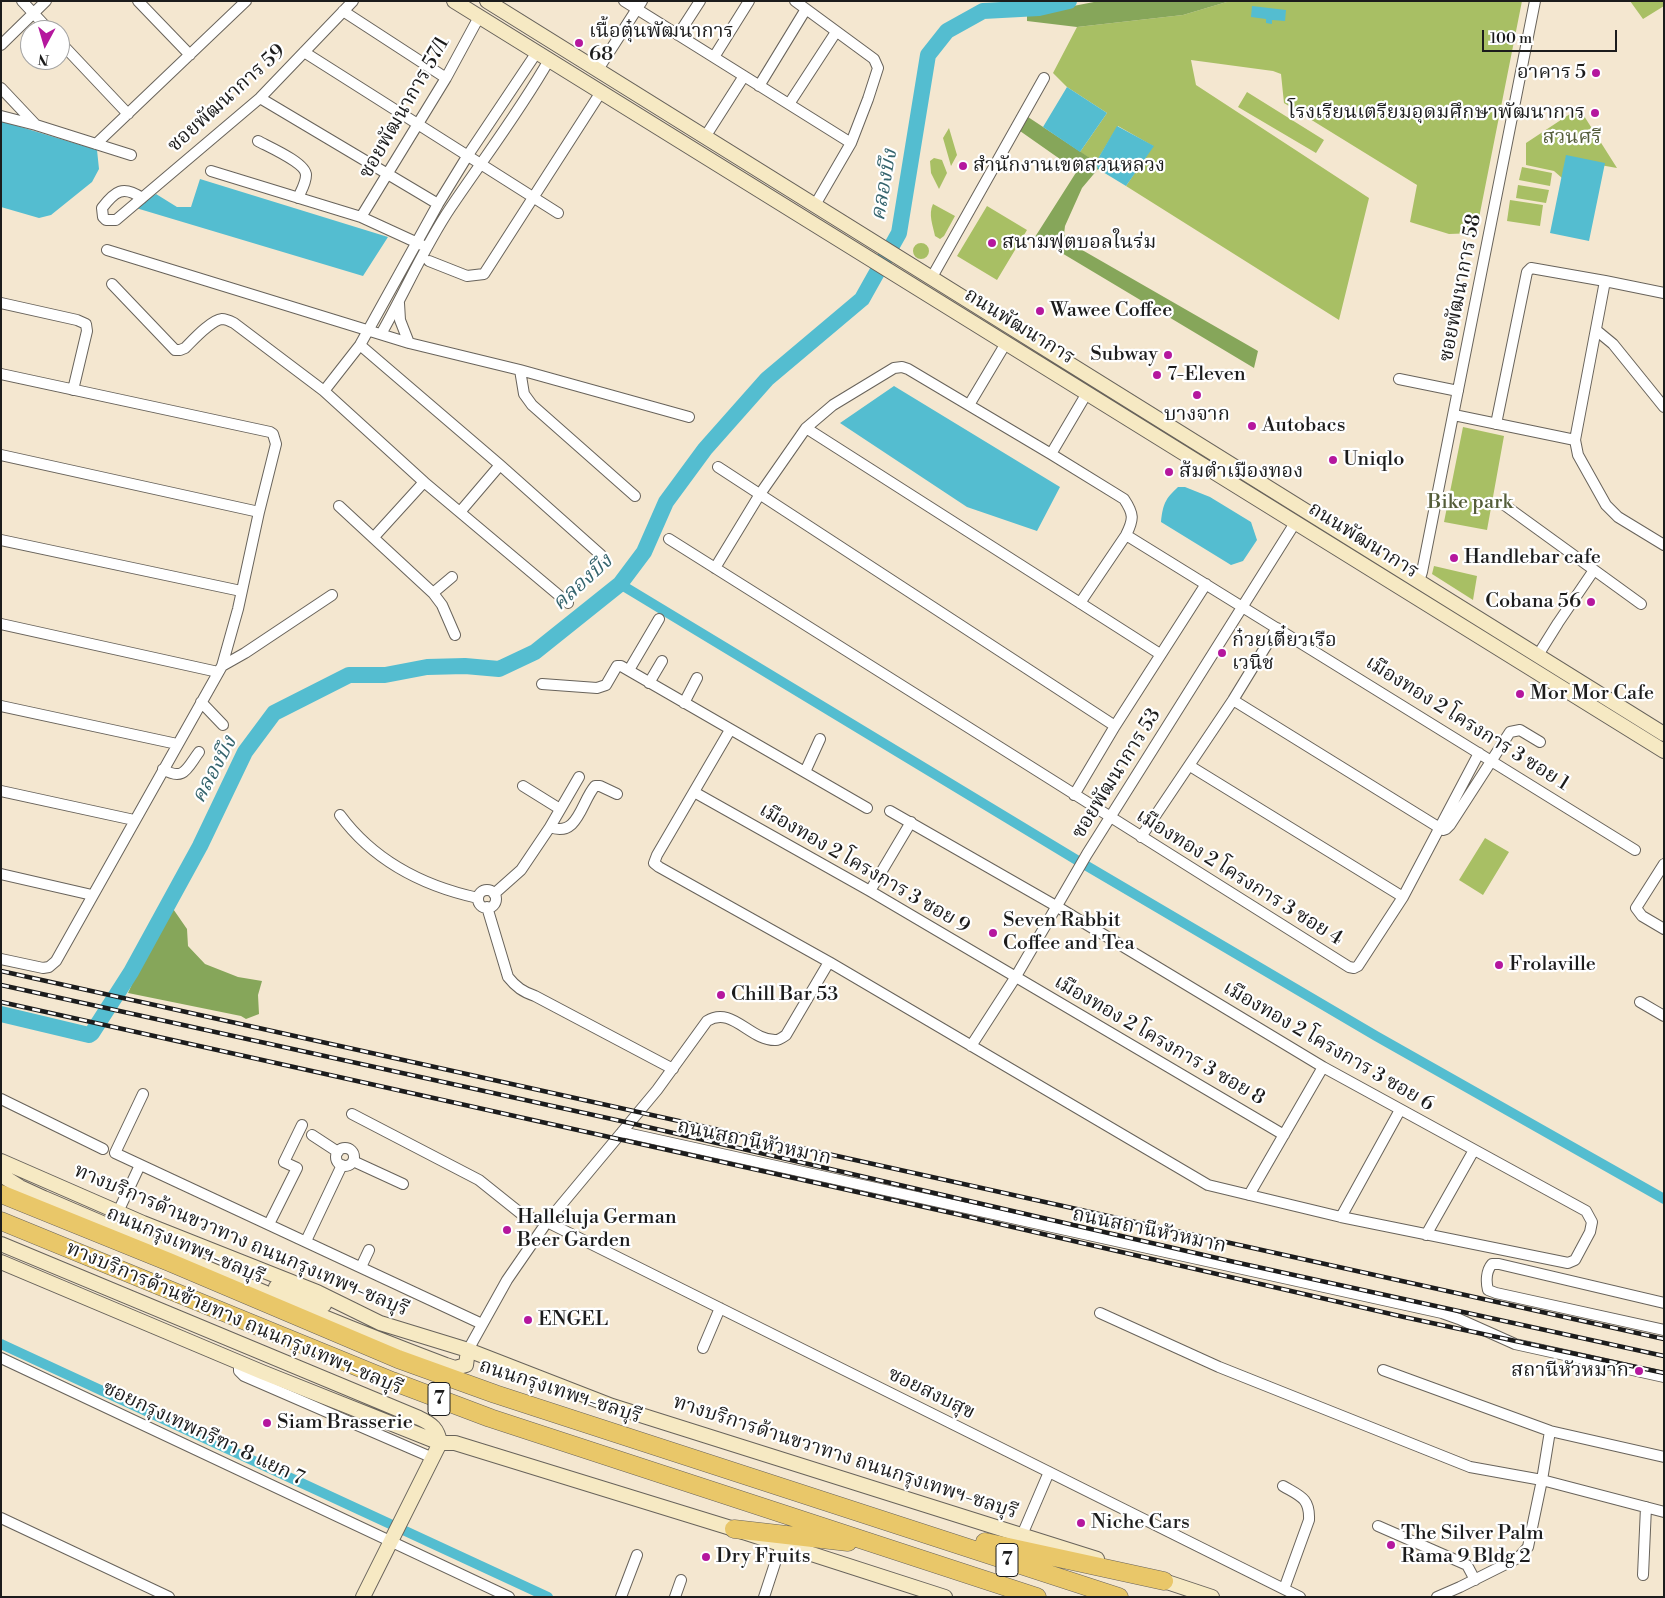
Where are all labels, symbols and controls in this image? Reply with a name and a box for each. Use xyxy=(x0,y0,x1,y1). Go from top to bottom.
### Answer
north arrow xyxy=(20,20,70,70)
place label: เนื้อตุ๋นพัฒนาการ 68 xyxy=(589,20,734,67)
scale bar xyxy=(1485,20,1620,52)
text: 100 m xyxy=(1490,29,1532,48)
street label: ซอยพัฒนาการ 57/1 xyxy=(355,33,455,183)
marker: เนื้อตุ๋นพัฒนาการ 68 xyxy=(573,37,585,49)
street label: ซอยพัฒนาการ 59 xyxy=(163,40,291,158)
text: N xyxy=(37,49,50,68)
place label: อาคาร 5 xyxy=(1517,61,1586,85)
marker: อาคาร 5 xyxy=(1590,67,1602,79)
place label: โรงเรียนเตรียมอุดมศึกษาพัฒนาการ xyxy=(1288,101,1585,125)
marker: โรงเรียนเตรียมอุดมศึกษาพัฒนาการ xyxy=(1589,107,1601,119)
park label: สวนศรี xyxy=(1543,126,1601,150)
water label: คลองบึง xyxy=(866,147,904,223)
place label: สำนักงานเขตสวนหลวง xyxy=(973,154,1165,178)
marker: สำนักงานเขตสวนหลวง xyxy=(957,160,969,172)
street label: ซอยพัฒนาการ 58 xyxy=(1435,212,1487,364)
place label: สนามฟุตบอลในร่ม xyxy=(1002,231,1156,255)
marker: สนามฟุตบอลในร่ม xyxy=(986,237,998,249)
street label: ถนนพัฒนาการ xyxy=(959,284,1079,370)
place label: Wawee Coffee xyxy=(1050,299,1172,323)
marker: Wawee Coffee xyxy=(1034,305,1046,317)
place label: Subway xyxy=(1090,343,1158,367)
marker: Subway xyxy=(1162,349,1174,361)
place label: 7-Eleven xyxy=(1167,363,1246,387)
marker: 7-Eleven xyxy=(1151,369,1163,381)
marker: บางจาก xyxy=(1191,389,1203,401)
place label: บางจาก xyxy=(1164,403,1230,427)
place label: Autobacs xyxy=(1262,414,1345,438)
marker: Autobacs xyxy=(1246,420,1258,432)
place label: Uniqlo xyxy=(1343,448,1404,472)
marker: Uniqlo xyxy=(1327,454,1339,466)
place label: ส้มตำเมืองทอง xyxy=(1179,460,1303,484)
marker: ส้มตำเมืองทอง xyxy=(1163,466,1175,478)
park label: Bike park xyxy=(1427,491,1513,515)
street label: ถนนพัฒนาการ xyxy=(1303,498,1423,584)
place label: Handlebar cafe xyxy=(1464,546,1601,570)
water label: คลองบึง xyxy=(548,549,618,617)
marker: Handlebar cafe xyxy=(1448,552,1460,564)
place label: Cobana 56 xyxy=(1485,590,1581,614)
marker: Cobana 56 xyxy=(1585,596,1597,608)
place label: ก๋วยเตี๋ยวเรือ เวนิช xyxy=(1232,629,1337,676)
marker: ก๋วยเตี๋ยวเรือ เวนิช xyxy=(1216,647,1228,659)
street label: เมืองทอง 2 โครงการ 3 ซอย 1 xyxy=(1361,651,1573,797)
place label: Mor Mor Cafe xyxy=(1530,682,1654,706)
marker: Mor Mor Cafe xyxy=(1514,688,1526,700)
street label: ซอยพัฒนาการ 53 xyxy=(1067,705,1167,843)
water label: คลองบึง xyxy=(187,732,243,808)
street label: เมืองทอง 2 โครงการ 3 ซอย 9 xyxy=(754,799,974,939)
street label: เมืองทอง 2 โครงการ 3 ซอย 4 xyxy=(1131,804,1347,952)
place label: Seven Rabbit Coffee and Tea xyxy=(1003,909,1134,956)
marker: Seven Rabbit Coffee and Tea xyxy=(987,927,999,939)
place label: Frolaville xyxy=(1509,953,1596,977)
marker: Frolaville xyxy=(1493,959,1505,971)
street label: เมืองทอง 2 โครงการ 3 ซอย 8 xyxy=(1049,971,1269,1111)
street label: เมืองทอง 2 โครงการ 3 ซอย 6 xyxy=(1218,977,1438,1117)
place label: Chill Bar 53 xyxy=(731,983,838,1007)
marker: Chill Bar 53 xyxy=(715,989,727,1001)
street label: ถนนสถานีหัวหมาก xyxy=(675,1115,833,1171)
street label: ทางบริการด้านขวาทาง ถนนกรุงเทพฯ-ชลบุรี xyxy=(70,1159,412,1323)
street label: ถนนกรุงเทพฯ-ชลบุรี xyxy=(102,1202,268,1290)
street label: ถนนสถานีหัวหมาก xyxy=(1070,1203,1228,1259)
place label: Halleluja German Beer Garden xyxy=(517,1206,677,1253)
marker: Halleluja German Beer Garden xyxy=(501,1224,513,1236)
street label: ทางบริการด้านซ้ายทาง ถนนกรุงเทพฯ-ชลบุรี xyxy=(62,1237,406,1401)
place label: ENGEL xyxy=(538,1308,608,1332)
marker: ENGEL xyxy=(522,1314,534,1326)
street label: ถนนกรุงเทพฯ-ชลบุรี xyxy=(476,1354,644,1430)
place label: สถานีหัวหมาก xyxy=(1511,1359,1629,1383)
street label: ซอยสงบสุข xyxy=(883,1363,979,1425)
marker: สถานีหัวหมาก xyxy=(1633,1365,1645,1377)
street label: ซอยกรุงเทพกรีฑา 8 แยก 7 xyxy=(98,1377,308,1491)
road number: 7 xyxy=(428,1382,450,1416)
street label: ทางบริการด้านขวาทาง ถนนกรุงเทพฯ-ชลบุรี xyxy=(670,1391,1020,1525)
place label: Siam Brasserie xyxy=(277,1411,413,1435)
marker: Siam Brasserie xyxy=(261,1417,273,1429)
place label: Niche Cars xyxy=(1091,1511,1190,1535)
marker: Niche Cars xyxy=(1075,1517,1087,1529)
place label: The Silver Palm Rama 9 Bldg 2 xyxy=(1401,1522,1544,1569)
marker: The Silver Palm Rama 9 Bldg 2 xyxy=(1385,1539,1397,1551)
road number: 7 xyxy=(996,1544,1018,1576)
place label: Dry Fruits xyxy=(716,1545,810,1569)
marker: Dry Fruits xyxy=(700,1551,712,1563)

